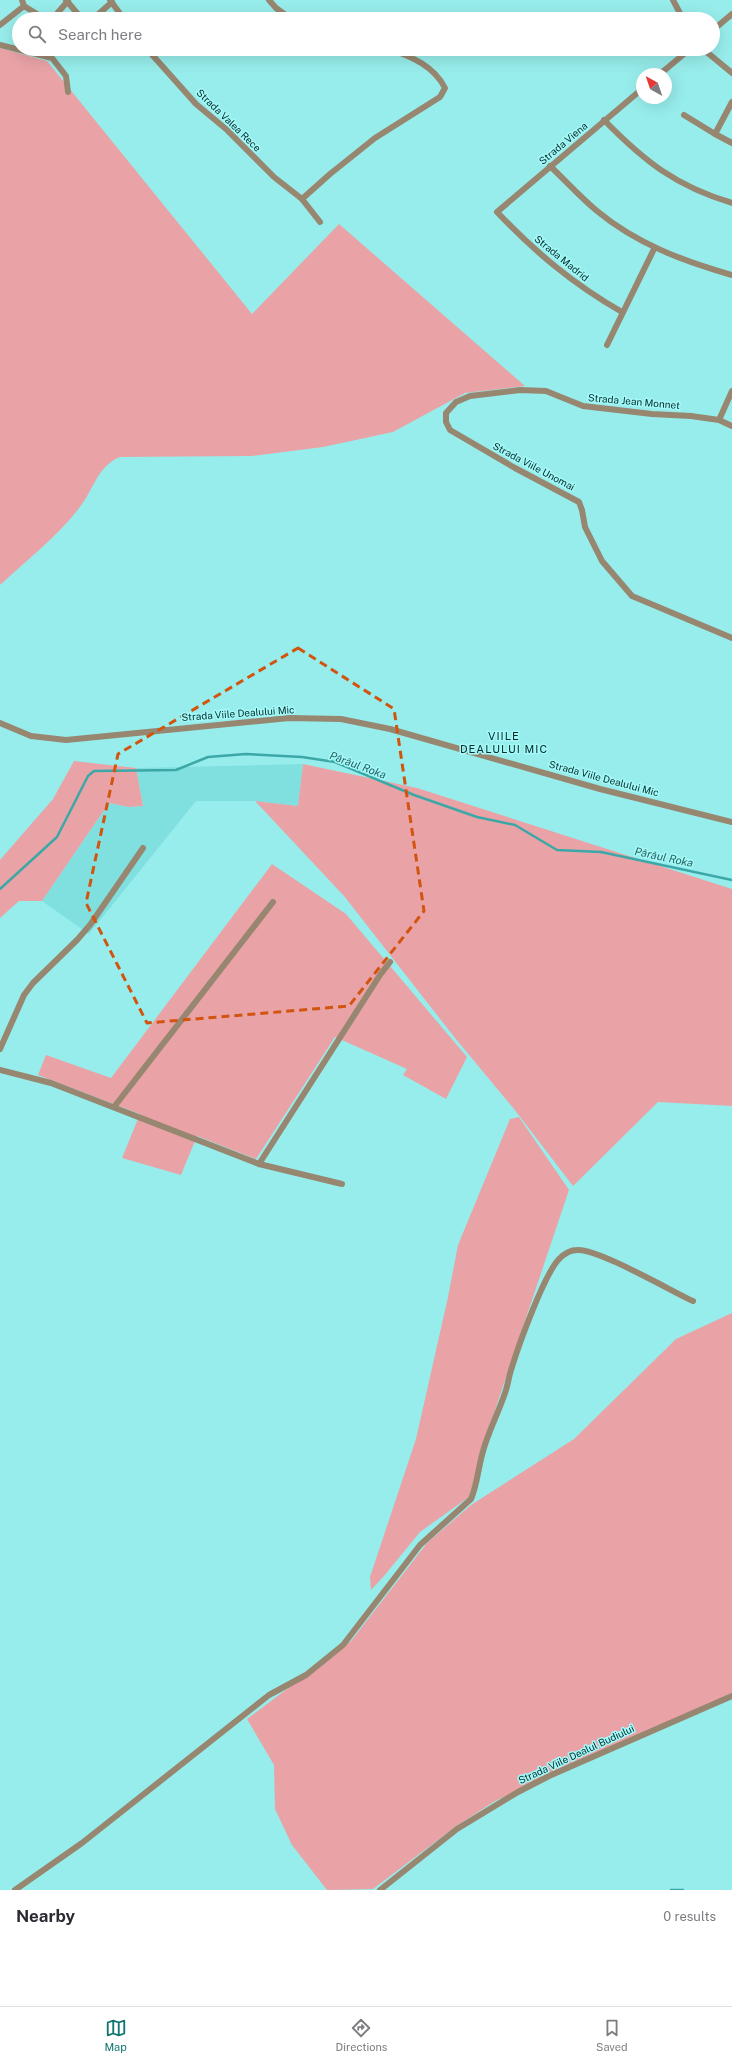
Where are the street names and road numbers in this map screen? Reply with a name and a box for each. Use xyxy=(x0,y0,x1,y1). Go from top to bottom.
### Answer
street label: Strada Valea Rece xyxy=(194,86,264,154)
street label: Strada Viena xyxy=(536,119,590,167)
street label: Strada Madrid xyxy=(532,232,592,284)
street label: Strada Jean Monnet xyxy=(588,391,680,411)
street label: Strada Viile Unomai xyxy=(491,439,577,493)
street label: Strada Viile Dealului Mic xyxy=(181,703,295,723)
street label: Strada Viile Dealului Mic xyxy=(548,758,660,798)
street label: Strada Viile Dealul Budiului xyxy=(516,1722,636,1786)

